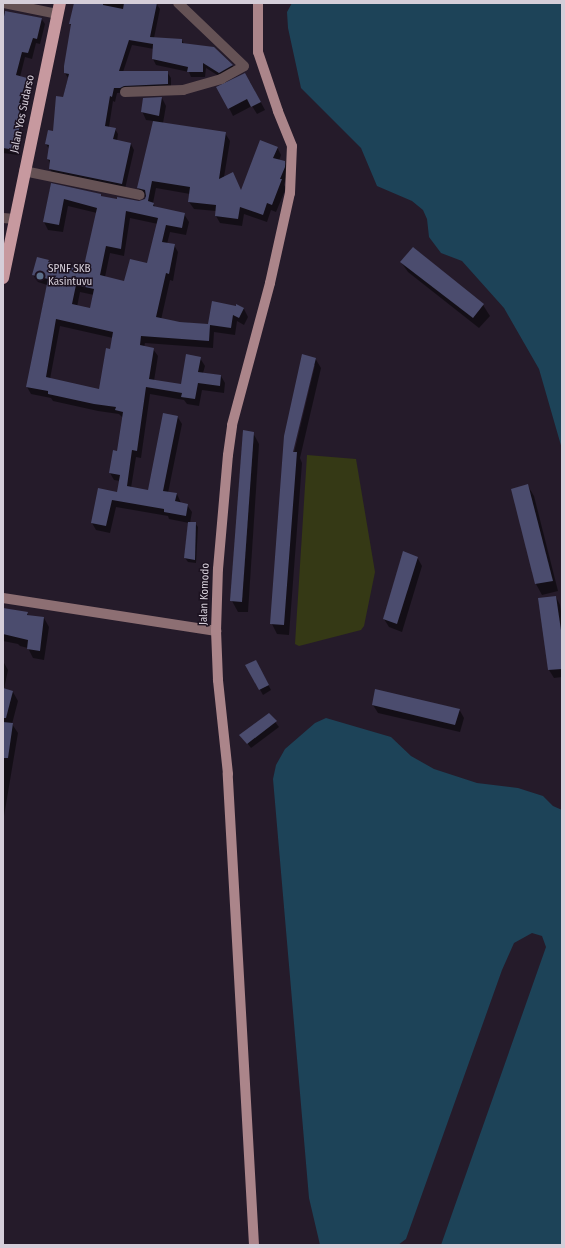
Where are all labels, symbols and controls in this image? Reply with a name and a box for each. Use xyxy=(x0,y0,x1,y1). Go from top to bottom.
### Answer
street label: Jalan Yos Sudarso xyxy=(8,74,38,154)
place label: SPNF SKB Kasintuvu xyxy=(48,263,92,289)
marker: SPNF SKB Kasintuvu xyxy=(35,271,45,281)
street label: Jalan Komodo xyxy=(197,563,213,625)

